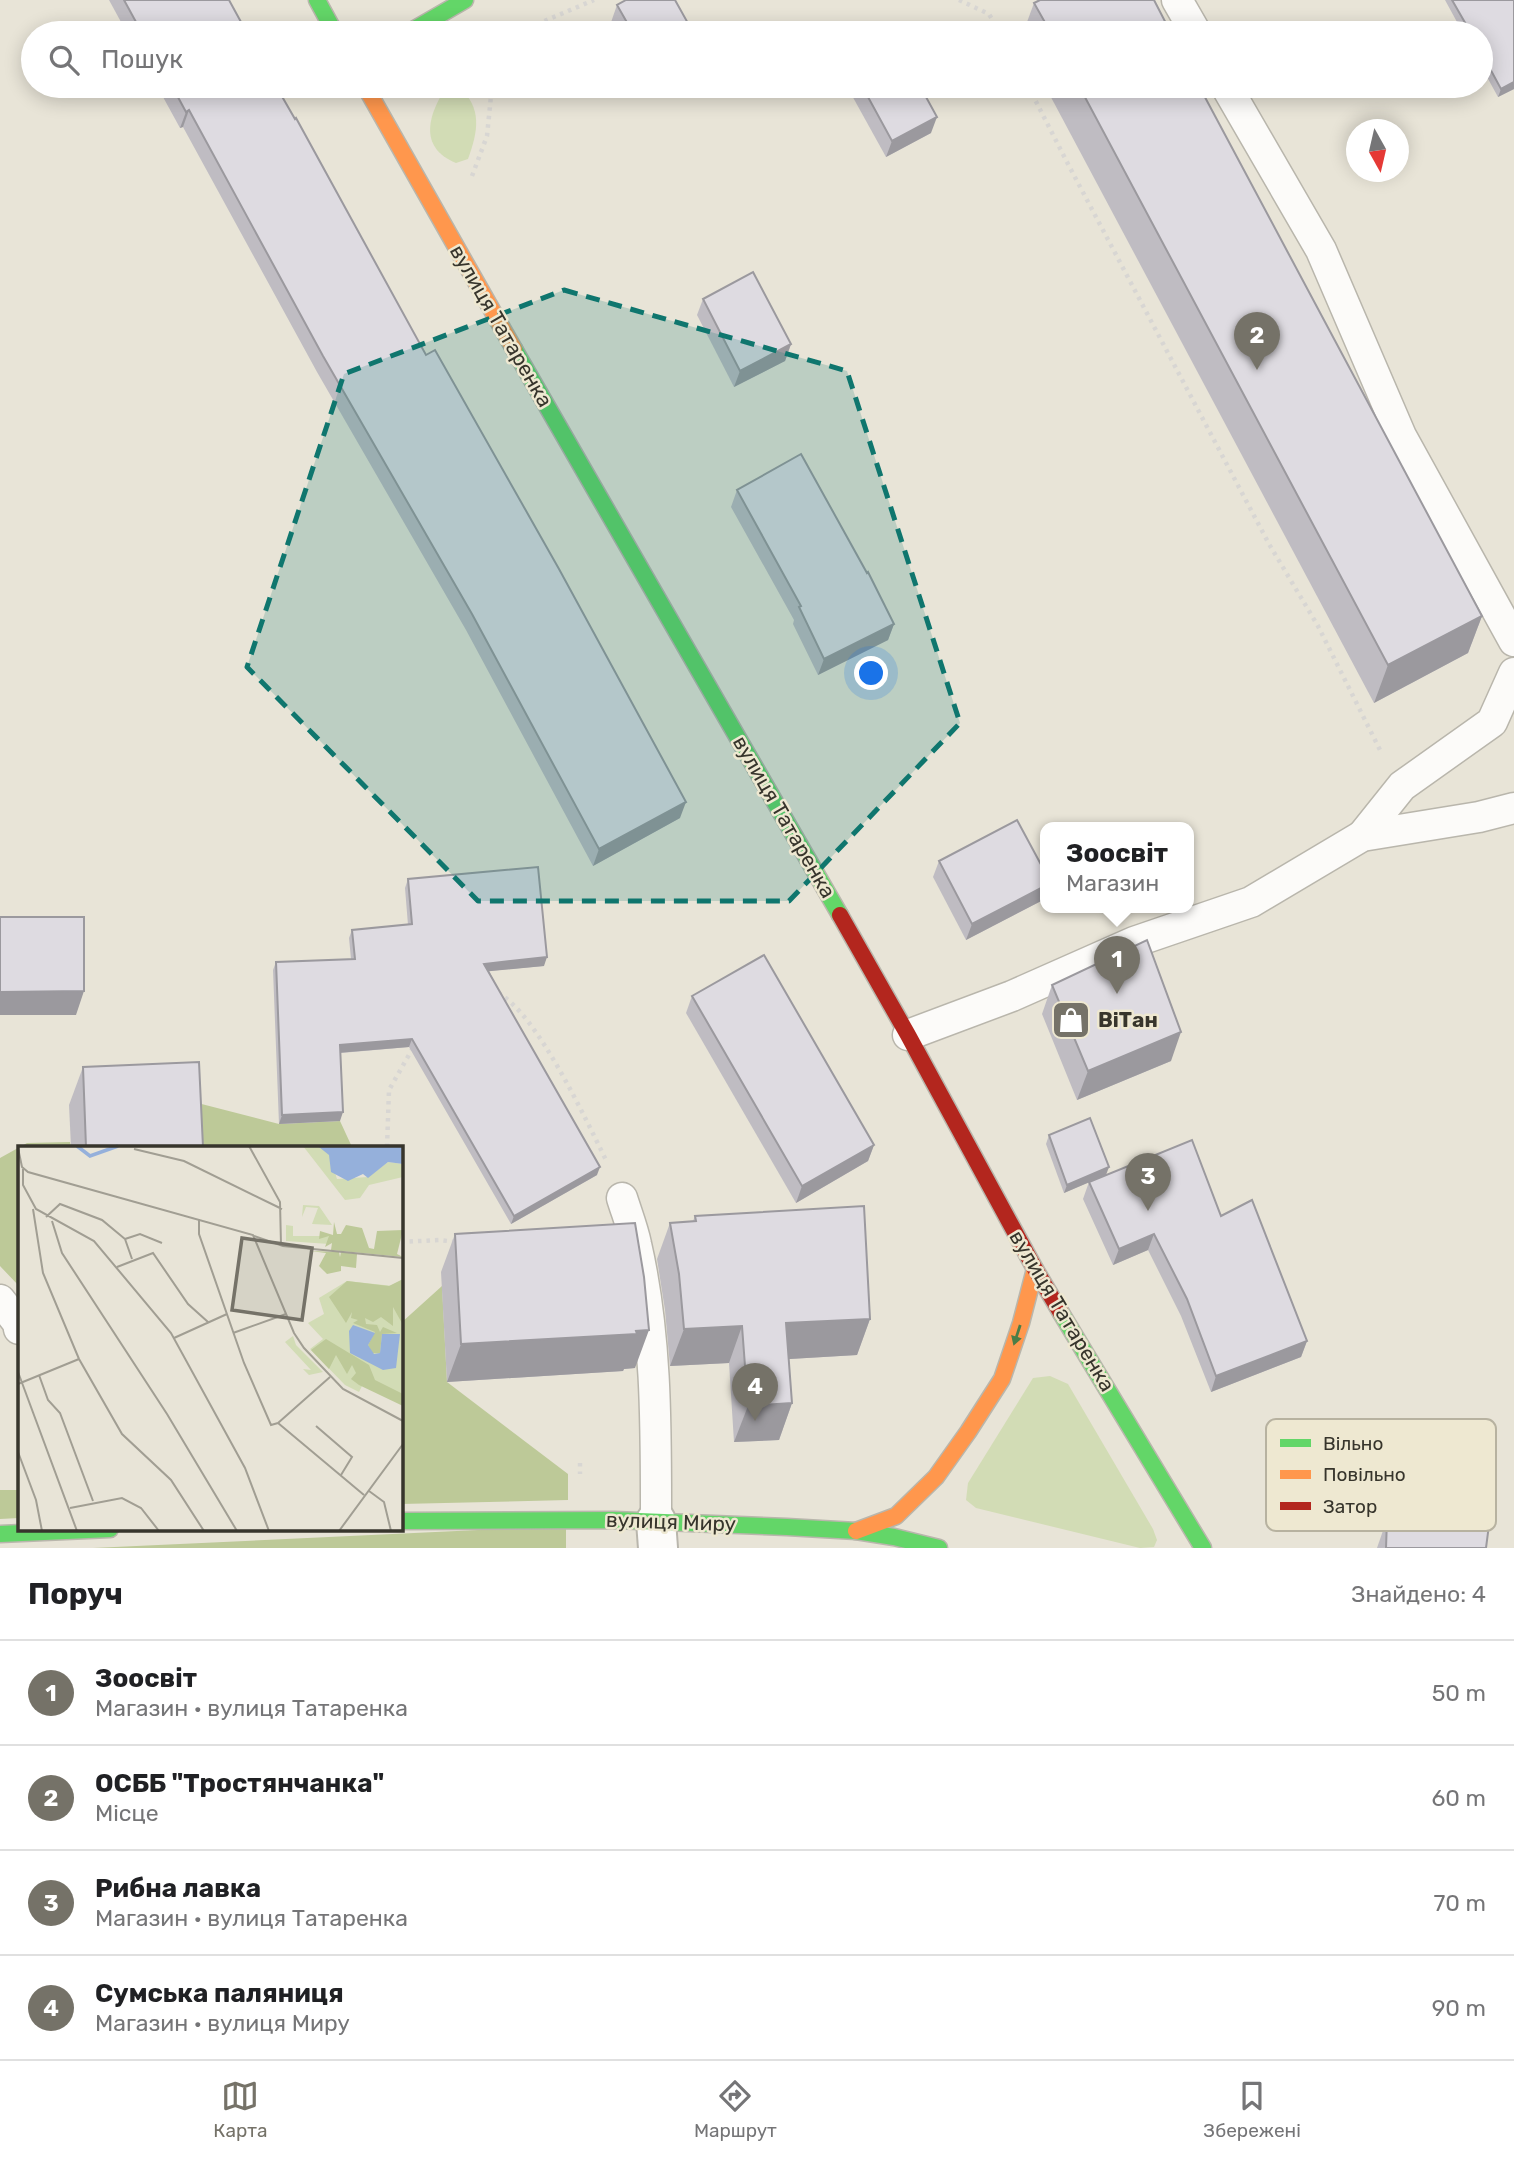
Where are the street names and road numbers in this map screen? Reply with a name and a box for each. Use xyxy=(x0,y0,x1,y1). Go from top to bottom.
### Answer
street label: вулиця Татаренка xyxy=(445,240,558,411)
street label: вулиця Татаренка xyxy=(728,731,841,902)
street label: вулиця Татаренка xyxy=(1005,1226,1120,1396)
street label: вулиця Миру xyxy=(605,1507,737,1536)

